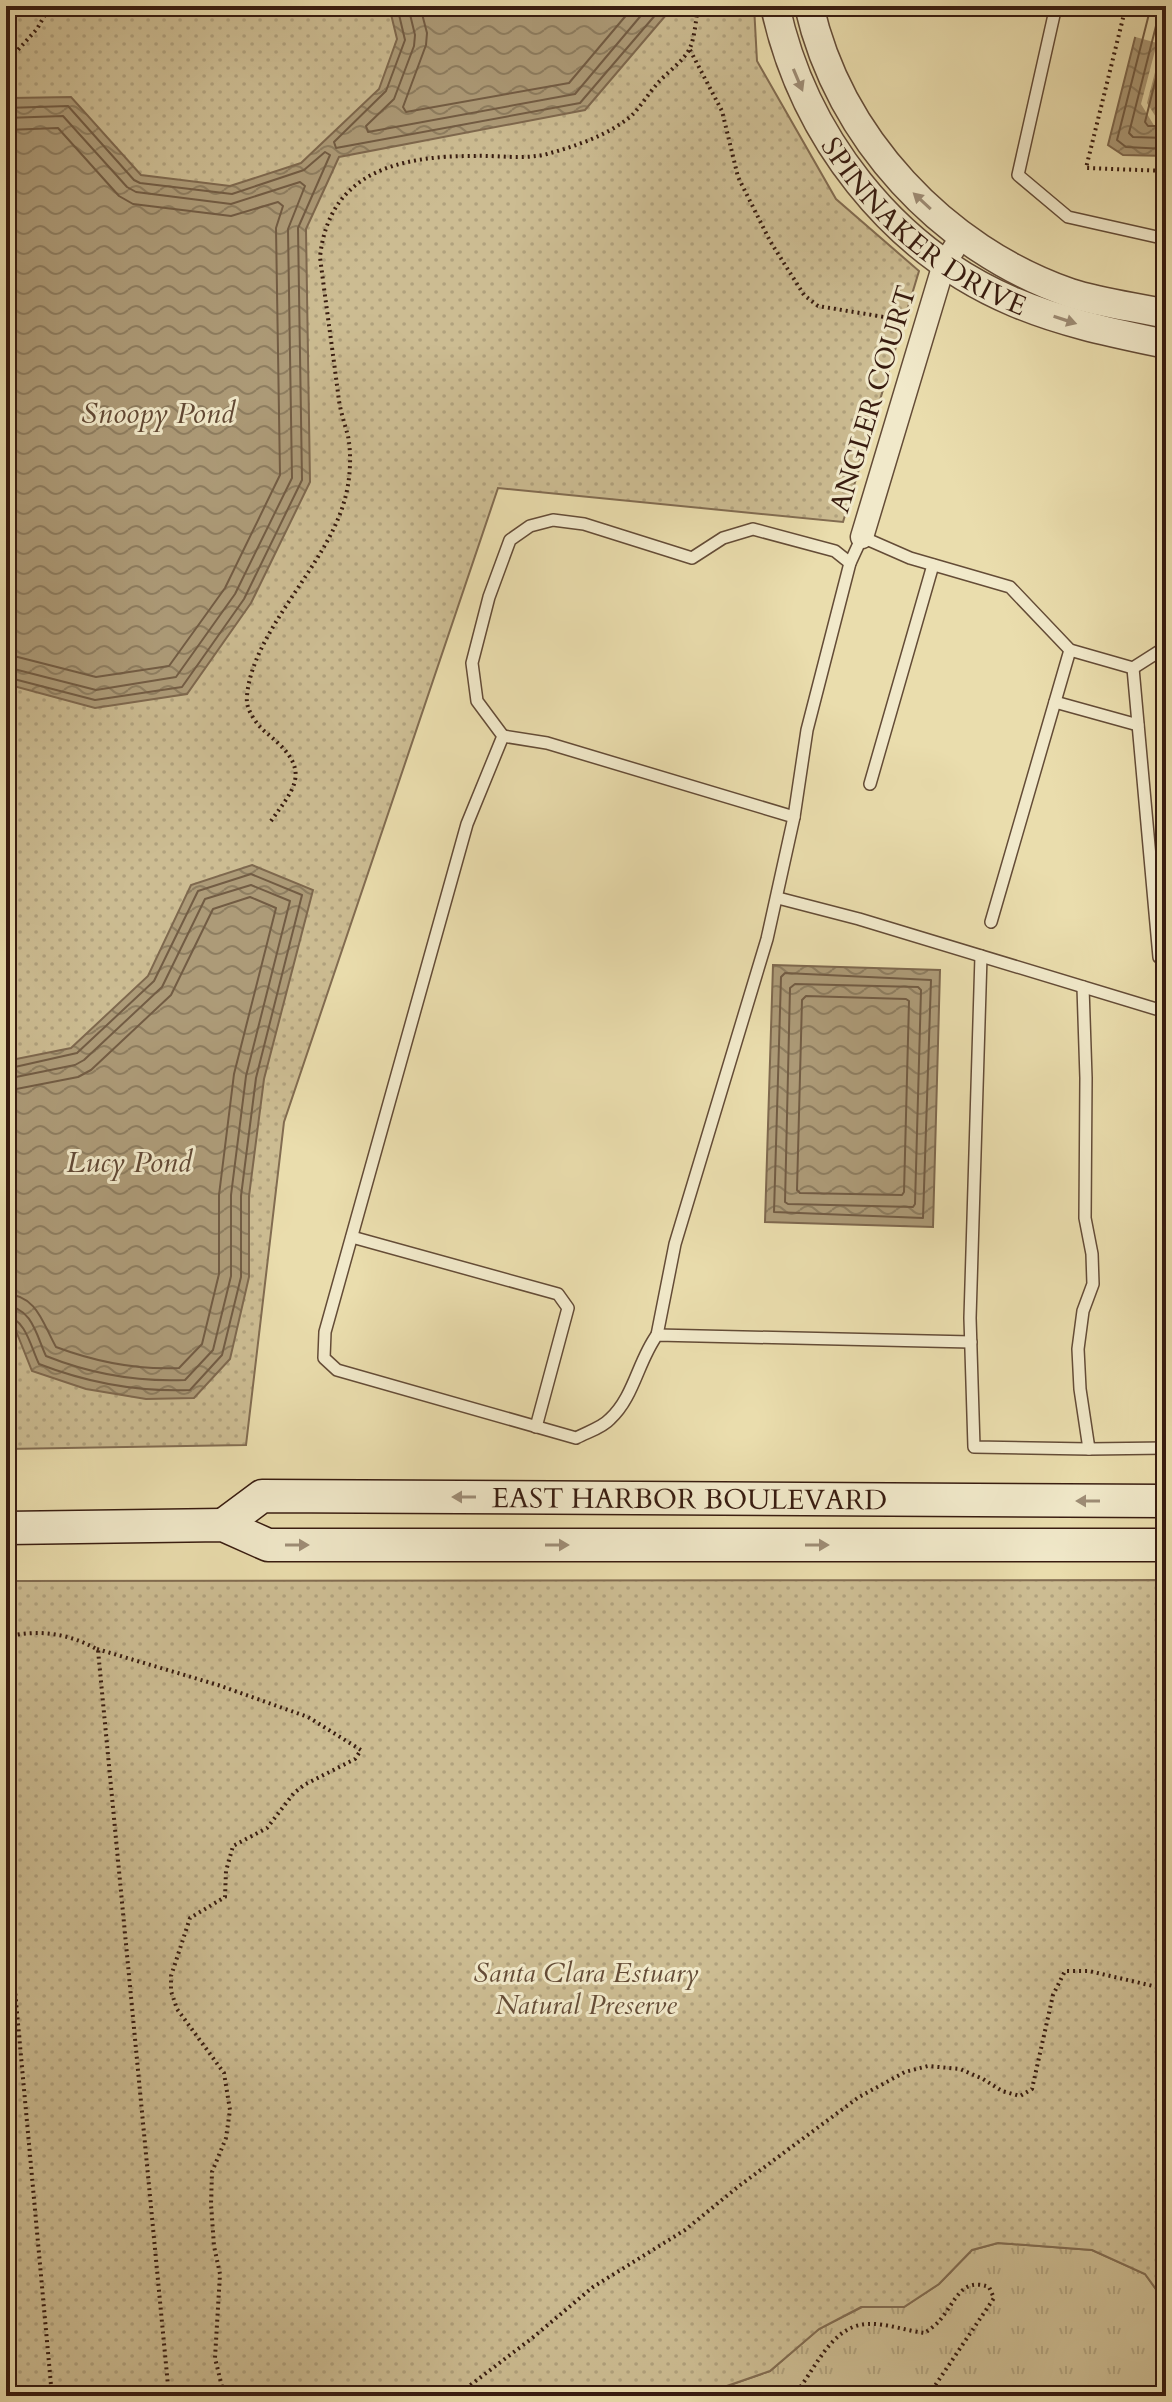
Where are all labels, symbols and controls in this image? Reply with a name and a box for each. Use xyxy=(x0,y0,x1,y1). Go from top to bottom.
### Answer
one-way arrow xyxy=(791,68,804,92)
street label: SPINNAKER DRIVE xyxy=(812,130,1032,325)
one-way arrow xyxy=(912,193,931,211)
street label: ANGLER COURT xyxy=(820,281,926,517)
one-way arrow xyxy=(1053,314,1077,327)
water label: Snoopy Pond xyxy=(81,393,236,434)
water label: Lucy Pond xyxy=(66,1142,193,1183)
street label: EAST HARBOR BOULEVARD xyxy=(492,1479,887,1519)
one-way arrow xyxy=(451,1491,476,1503)
one-way arrow xyxy=(1075,1495,1100,1507)
one-way arrow xyxy=(285,1539,310,1551)
one-way arrow xyxy=(545,1539,570,1551)
one-way arrow xyxy=(805,1539,830,1551)
park label: Santa Clara Estuary Natural Preserve xyxy=(473,1954,699,2024)

